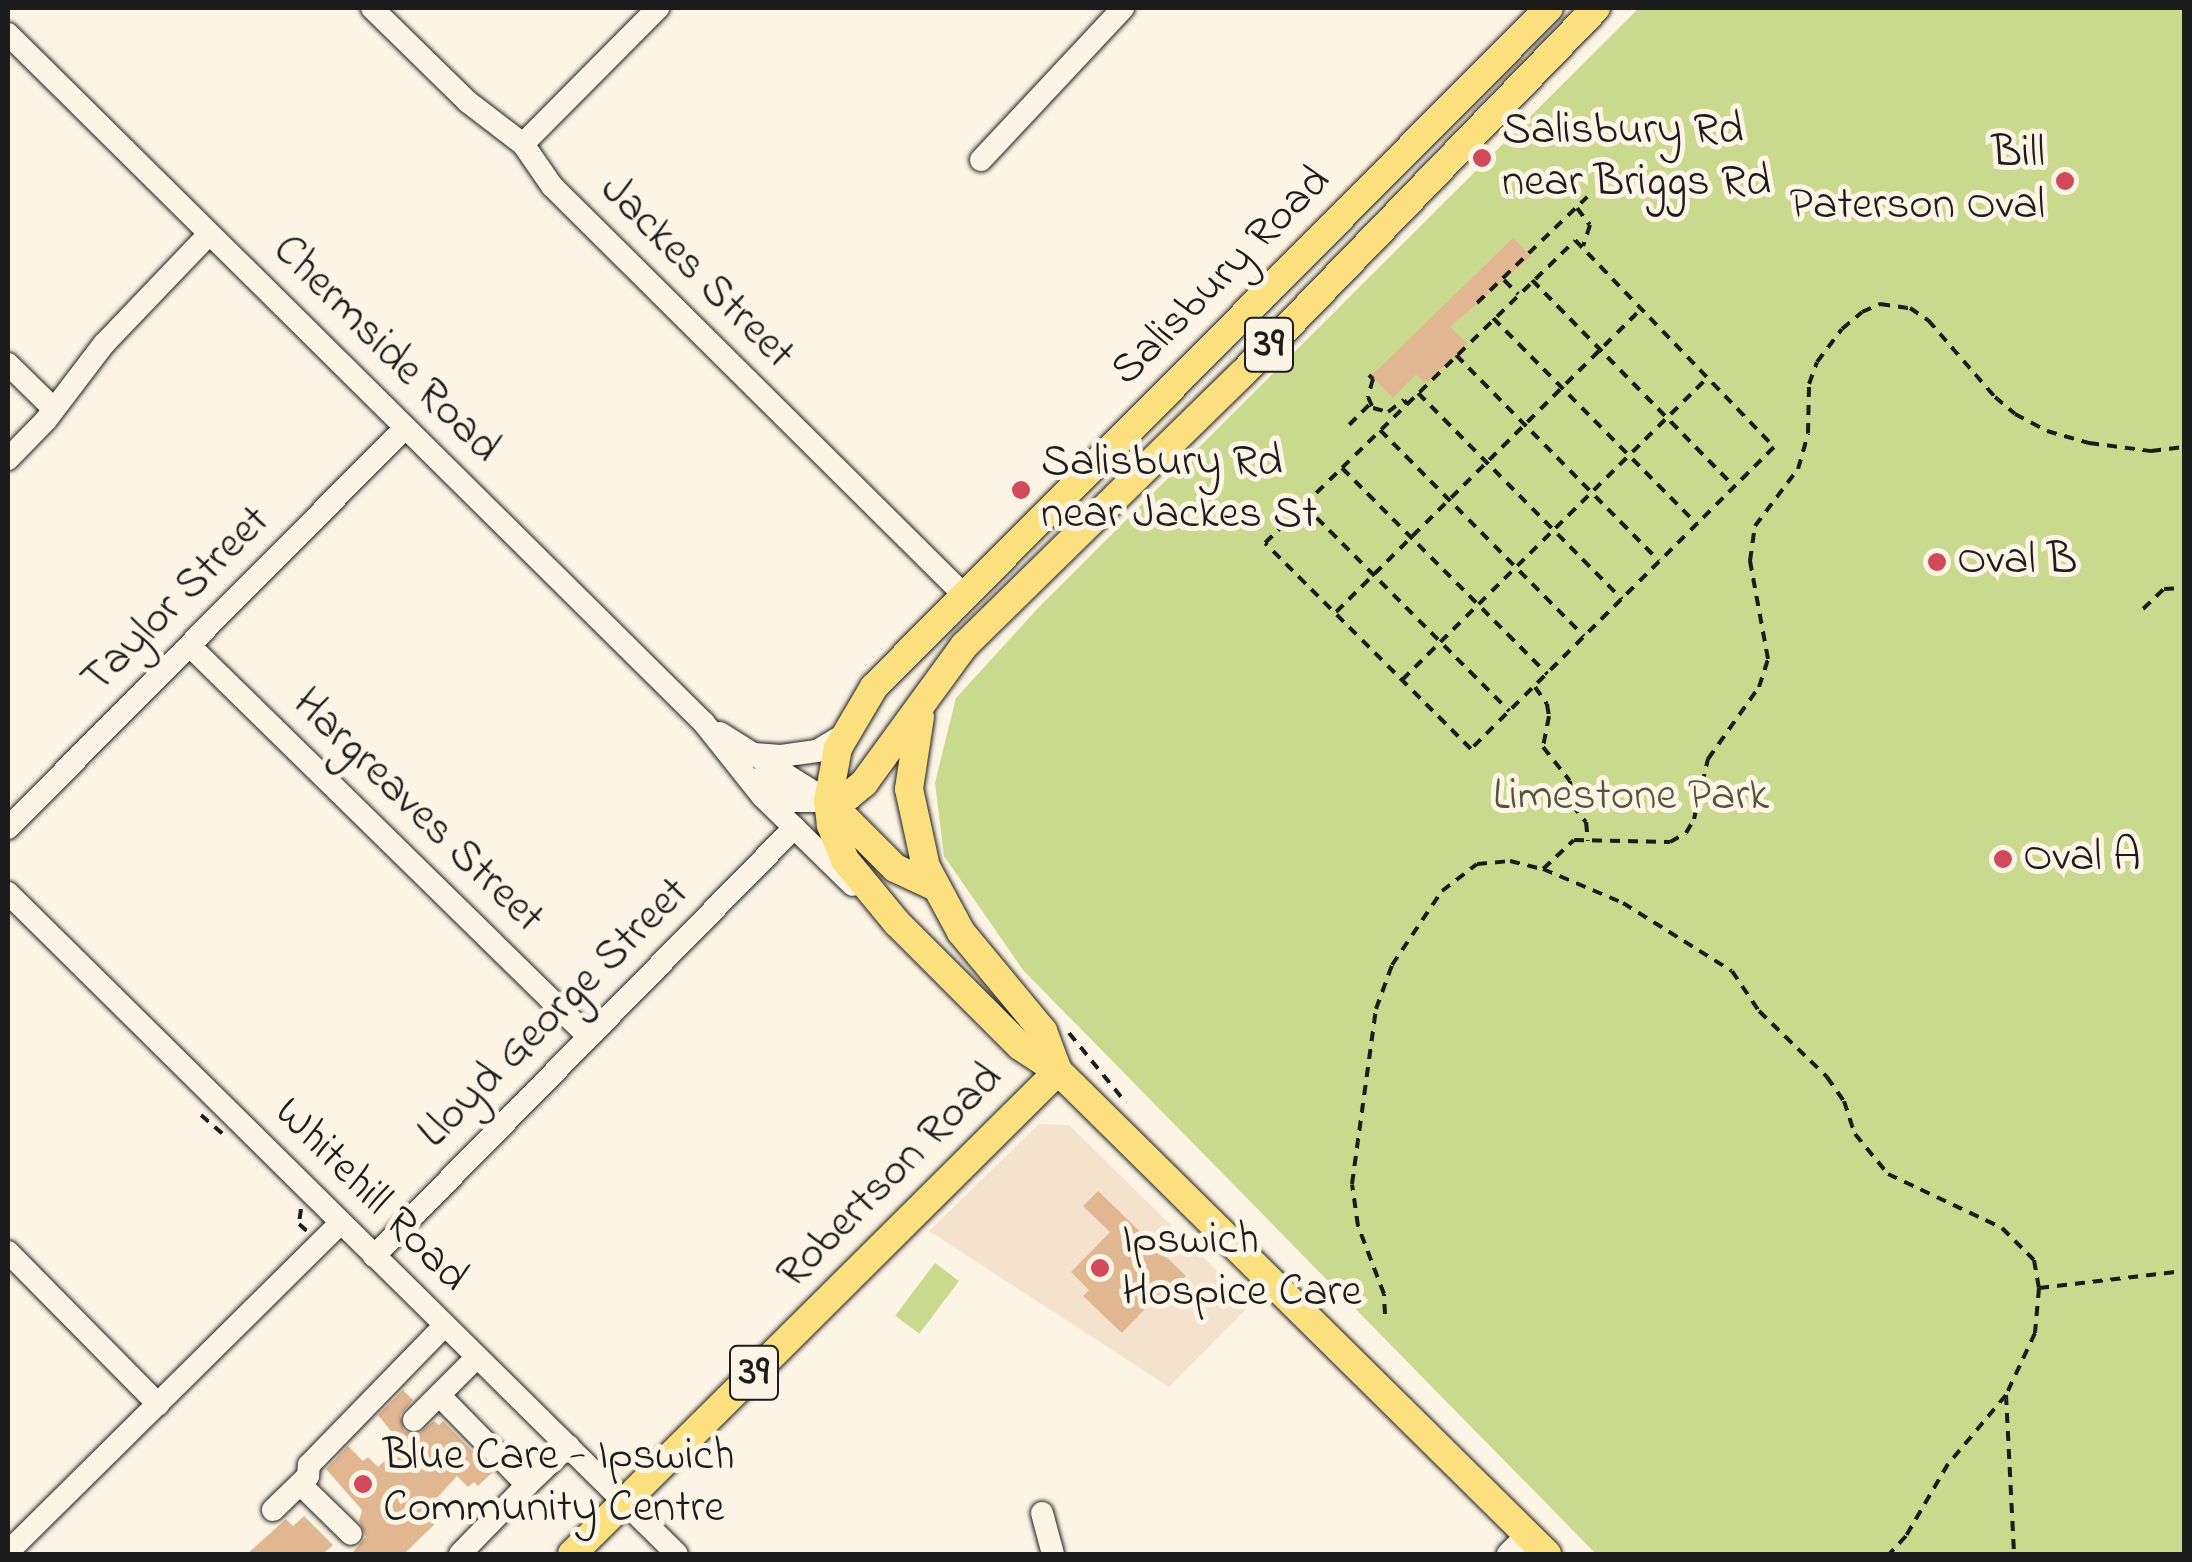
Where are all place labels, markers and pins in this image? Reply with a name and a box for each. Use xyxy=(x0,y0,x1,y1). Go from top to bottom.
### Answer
place label: Salisbury Rd near Briggs Rd xyxy=(1502,105,1771,211)
place label: Bill Paterson Oval xyxy=(1790,128,2045,234)
marker: Salisbury Rd near Briggs Rd xyxy=(1471,147,1493,169)
marker: Bill Paterson Oval xyxy=(2054,170,2076,192)
place label: Salisbury Rd near Jackes St xyxy=(1041,437,1317,543)
marker: Salisbury Rd near Jackes St xyxy=(1010,479,1032,501)
place label: Oval B xyxy=(1957,535,2077,589)
marker: Oval B xyxy=(1926,551,1948,573)
place label: Oval A xyxy=(2023,832,2141,886)
marker: Oval A xyxy=(1992,848,2014,870)
place label: Ipswich Hospice Care xyxy=(1122,1215,1362,1321)
marker: Ipswich Hospice Care xyxy=(1087,1255,1113,1281)
place label: Blue Care - Ipswich Community Centre xyxy=(383,1431,735,1537)
marker: Blue Care - Ipswich Community Centre xyxy=(352,1473,374,1495)

